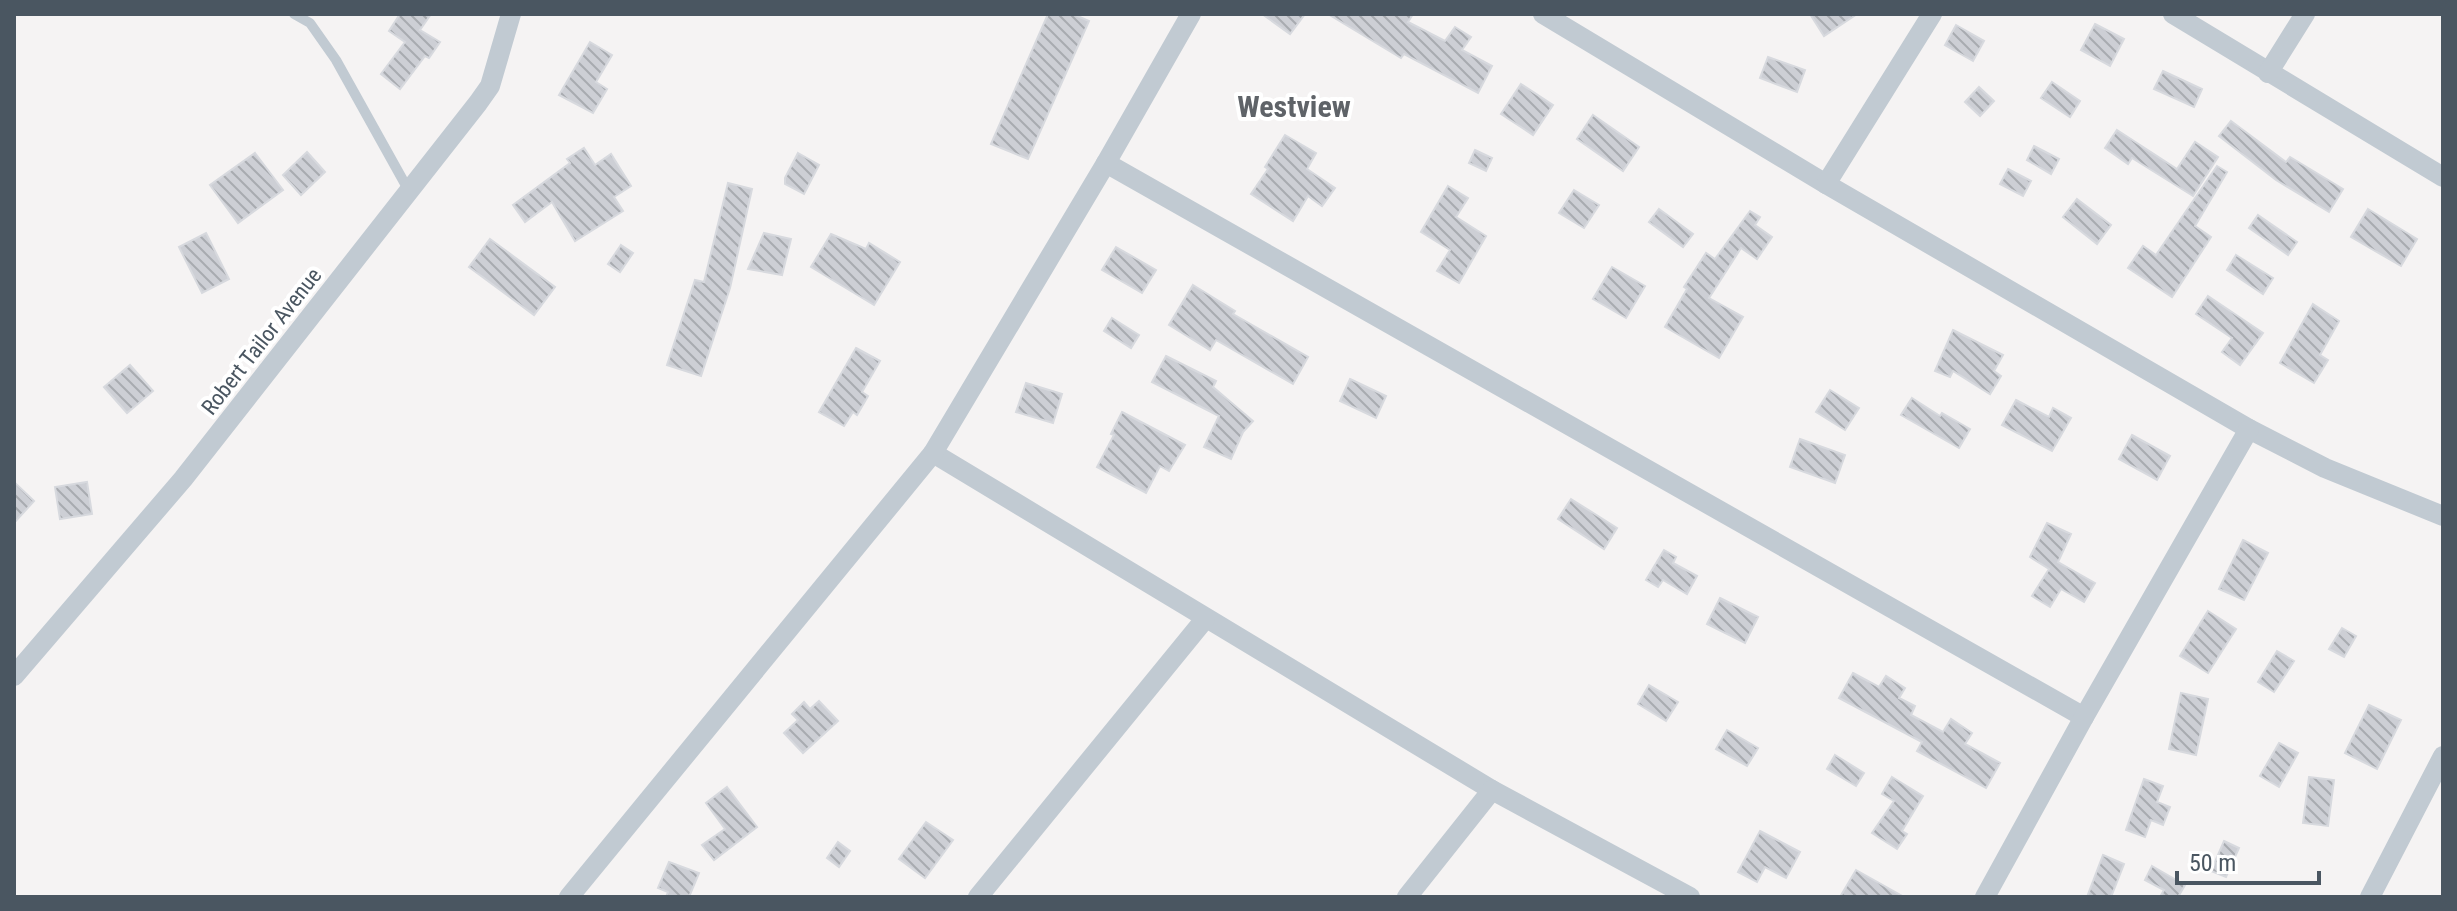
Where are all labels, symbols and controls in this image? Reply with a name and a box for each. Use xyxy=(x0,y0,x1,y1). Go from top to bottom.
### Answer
district label: Westview xyxy=(1237,89,1351,124)
street label: Robert Tailor Avenue xyxy=(196,263,326,420)
scale bar xyxy=(2177,835,2319,885)
text: 50 m xyxy=(2189,849,2236,877)

